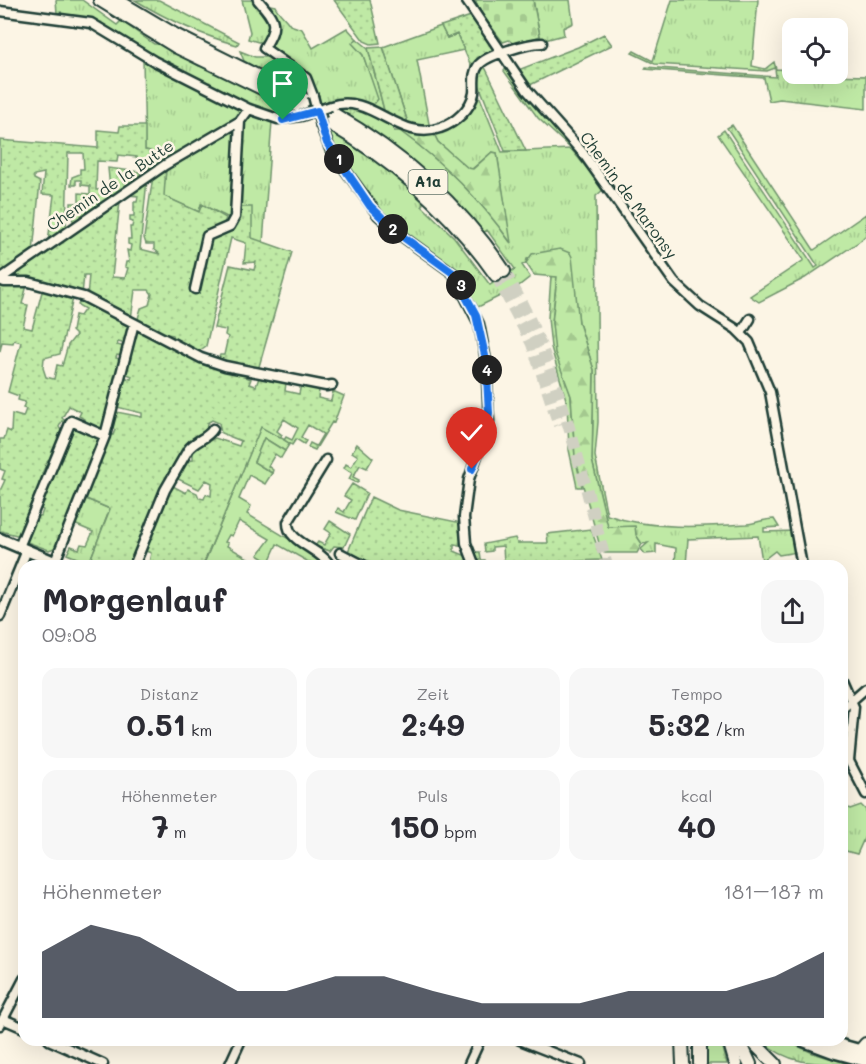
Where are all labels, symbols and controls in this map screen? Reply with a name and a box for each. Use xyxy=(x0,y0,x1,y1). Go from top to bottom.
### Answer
map controls xyxy=(782,18,848,84)
button: locate xyxy=(782,18,848,84)
pin xyxy=(257,58,308,120)
icon: arrive xyxy=(266,67,299,100)
street label: Chemin de Maronsy xyxy=(576,127,683,263)
street label: Chemin de la Butte xyxy=(42,134,177,235)
pin: 1 xyxy=(324,144,354,174)
text: 1 xyxy=(335,148,343,169)
road number: A1a xyxy=(408,170,448,194)
pin: 2 xyxy=(378,214,408,244)
text: 2 xyxy=(389,218,397,239)
pin: 3 xyxy=(446,270,476,300)
text: 3 xyxy=(456,274,466,295)
pin: 4 xyxy=(472,355,502,385)
text: 4 xyxy=(482,359,492,380)
pin xyxy=(446,407,497,469)
icon: check xyxy=(455,416,488,449)
text: Morgenlauf xyxy=(42,577,226,620)
button: share xyxy=(761,580,824,643)
text: 09:08 xyxy=(42,621,97,647)
text: Distanz xyxy=(140,683,199,704)
text: Zeit xyxy=(417,683,449,704)
text: Tempo xyxy=(671,683,722,704)
text: 0.51 xyxy=(126,704,186,744)
text: 2:49 xyxy=(401,704,465,744)
text: 5:32 xyxy=(648,704,710,744)
text: km xyxy=(186,719,212,740)
text: /km xyxy=(710,719,745,740)
text: Höhenmeter xyxy=(121,785,217,806)
text: Puls xyxy=(418,785,448,806)
text: kcal xyxy=(681,785,713,806)
text: 7 xyxy=(152,806,169,846)
text: 150 xyxy=(389,806,439,846)
text: 40 xyxy=(678,806,716,846)
text: m xyxy=(169,821,187,842)
text: bpm xyxy=(439,821,477,842)
text: Höhenmeter xyxy=(42,878,162,904)
text: 181–187 m xyxy=(723,878,824,904)

